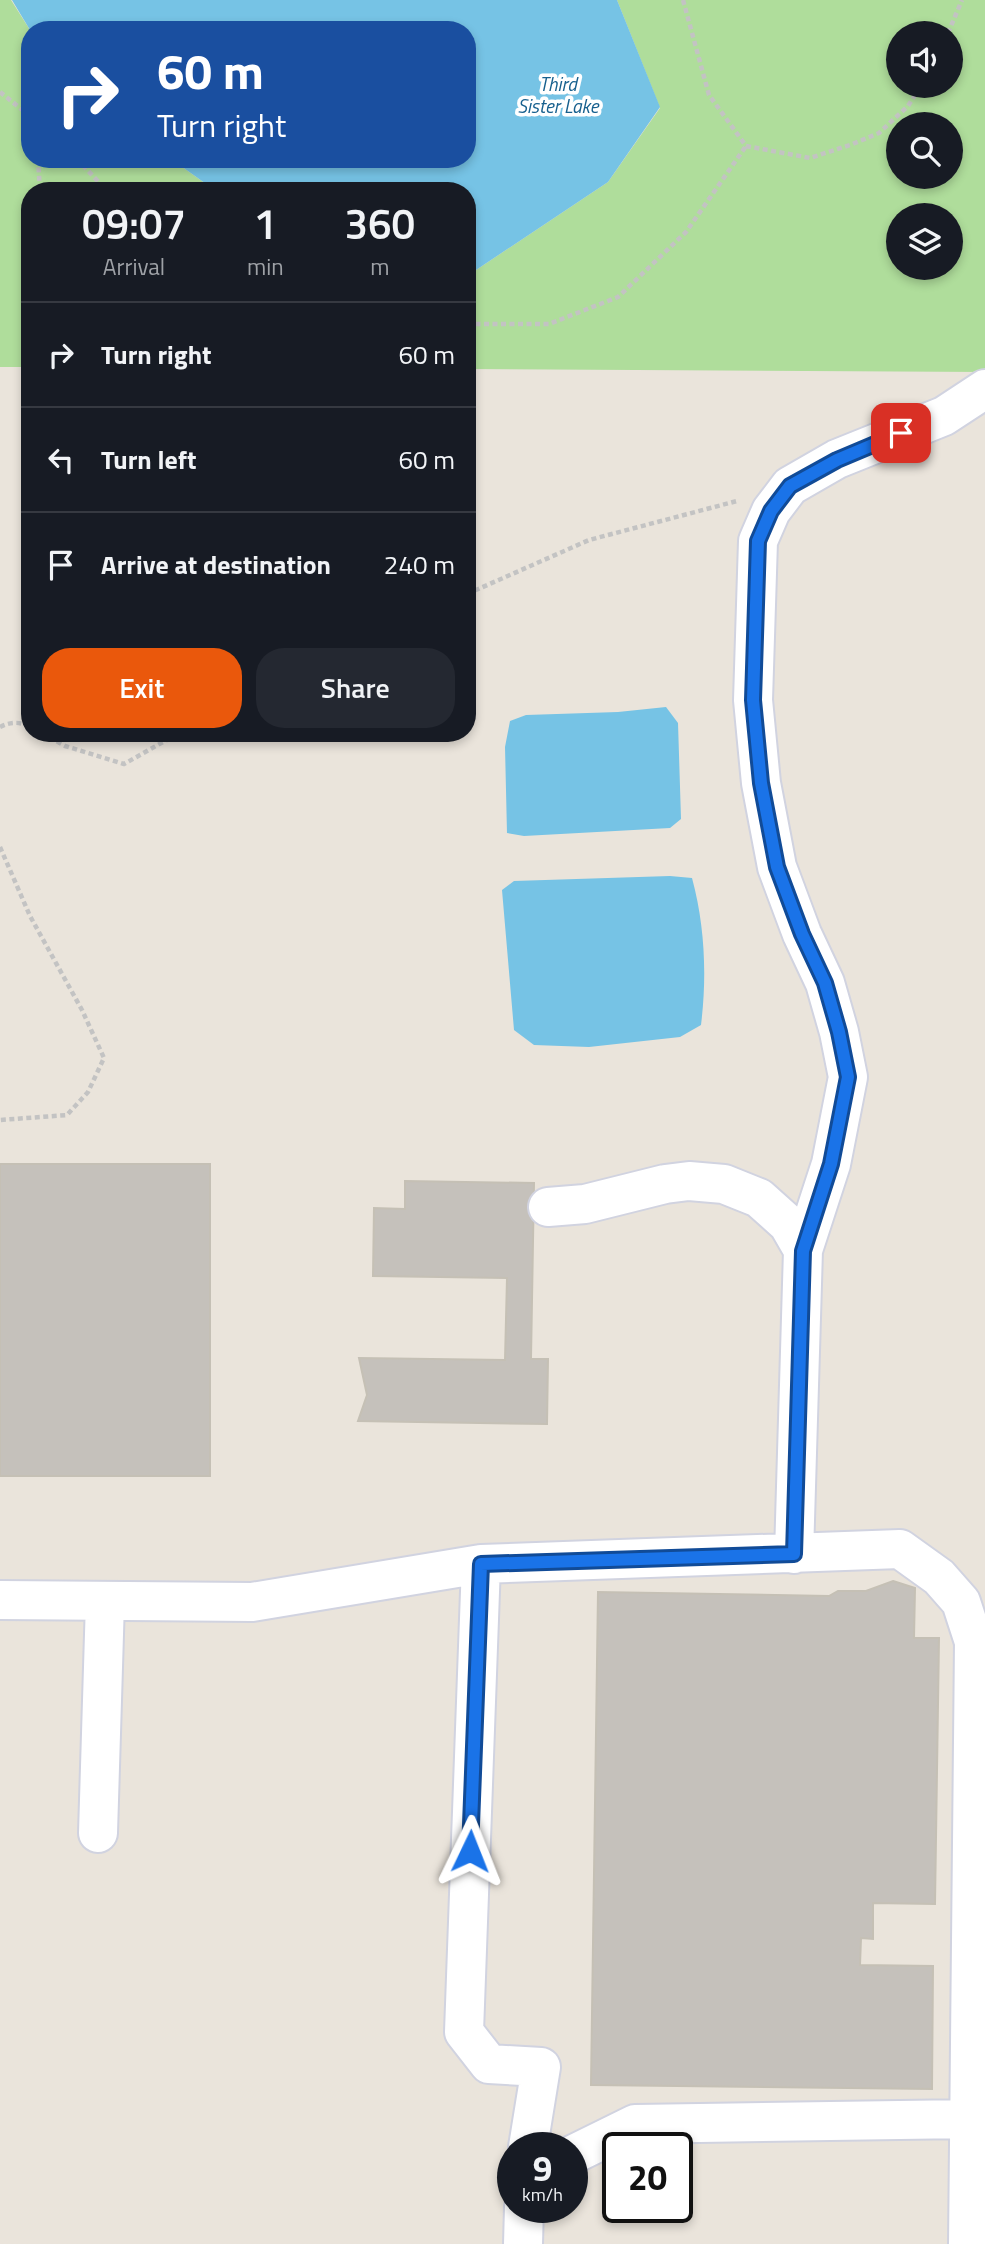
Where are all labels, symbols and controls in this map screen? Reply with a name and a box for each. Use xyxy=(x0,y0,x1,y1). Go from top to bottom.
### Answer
map controls xyxy=(886,21,963,280)
button: sound xyxy=(886,21,963,98)
text: 60 m xyxy=(157,33,264,108)
icon: right xyxy=(42,49,133,140)
water label: Third Sister Lake xyxy=(517,69,600,120)
text: Turn right xyxy=(157,101,286,149)
button: search xyxy=(886,112,963,189)
text: 09:07 xyxy=(82,191,186,255)
text: 1 xyxy=(254,191,277,255)
text: 360 xyxy=(345,191,415,255)
button: layers xyxy=(886,203,963,280)
text: Arrival xyxy=(103,249,165,284)
text: min xyxy=(247,249,284,284)
text: m xyxy=(370,249,389,284)
text: Turn right xyxy=(101,335,212,374)
text: 60 m xyxy=(398,335,455,374)
icon: right xyxy=(42,336,80,374)
pin xyxy=(871,403,931,463)
icon: arrive xyxy=(882,414,920,452)
text: Turn left xyxy=(101,440,196,479)
text: 60 m xyxy=(398,440,455,479)
icon: left xyxy=(42,441,80,479)
text: Arrive at destination xyxy=(101,545,331,584)
text: 240 m xyxy=(384,545,455,584)
icon: arrive xyxy=(42,546,80,584)
button: Exit xyxy=(42,648,242,728)
button: Share xyxy=(256,648,455,728)
position arrow xyxy=(433,1814,507,1888)
speed limit sign: 20 xyxy=(602,2132,693,2223)
text: 9 xyxy=(533,2141,552,2195)
text: km/h xyxy=(522,2181,563,2208)

